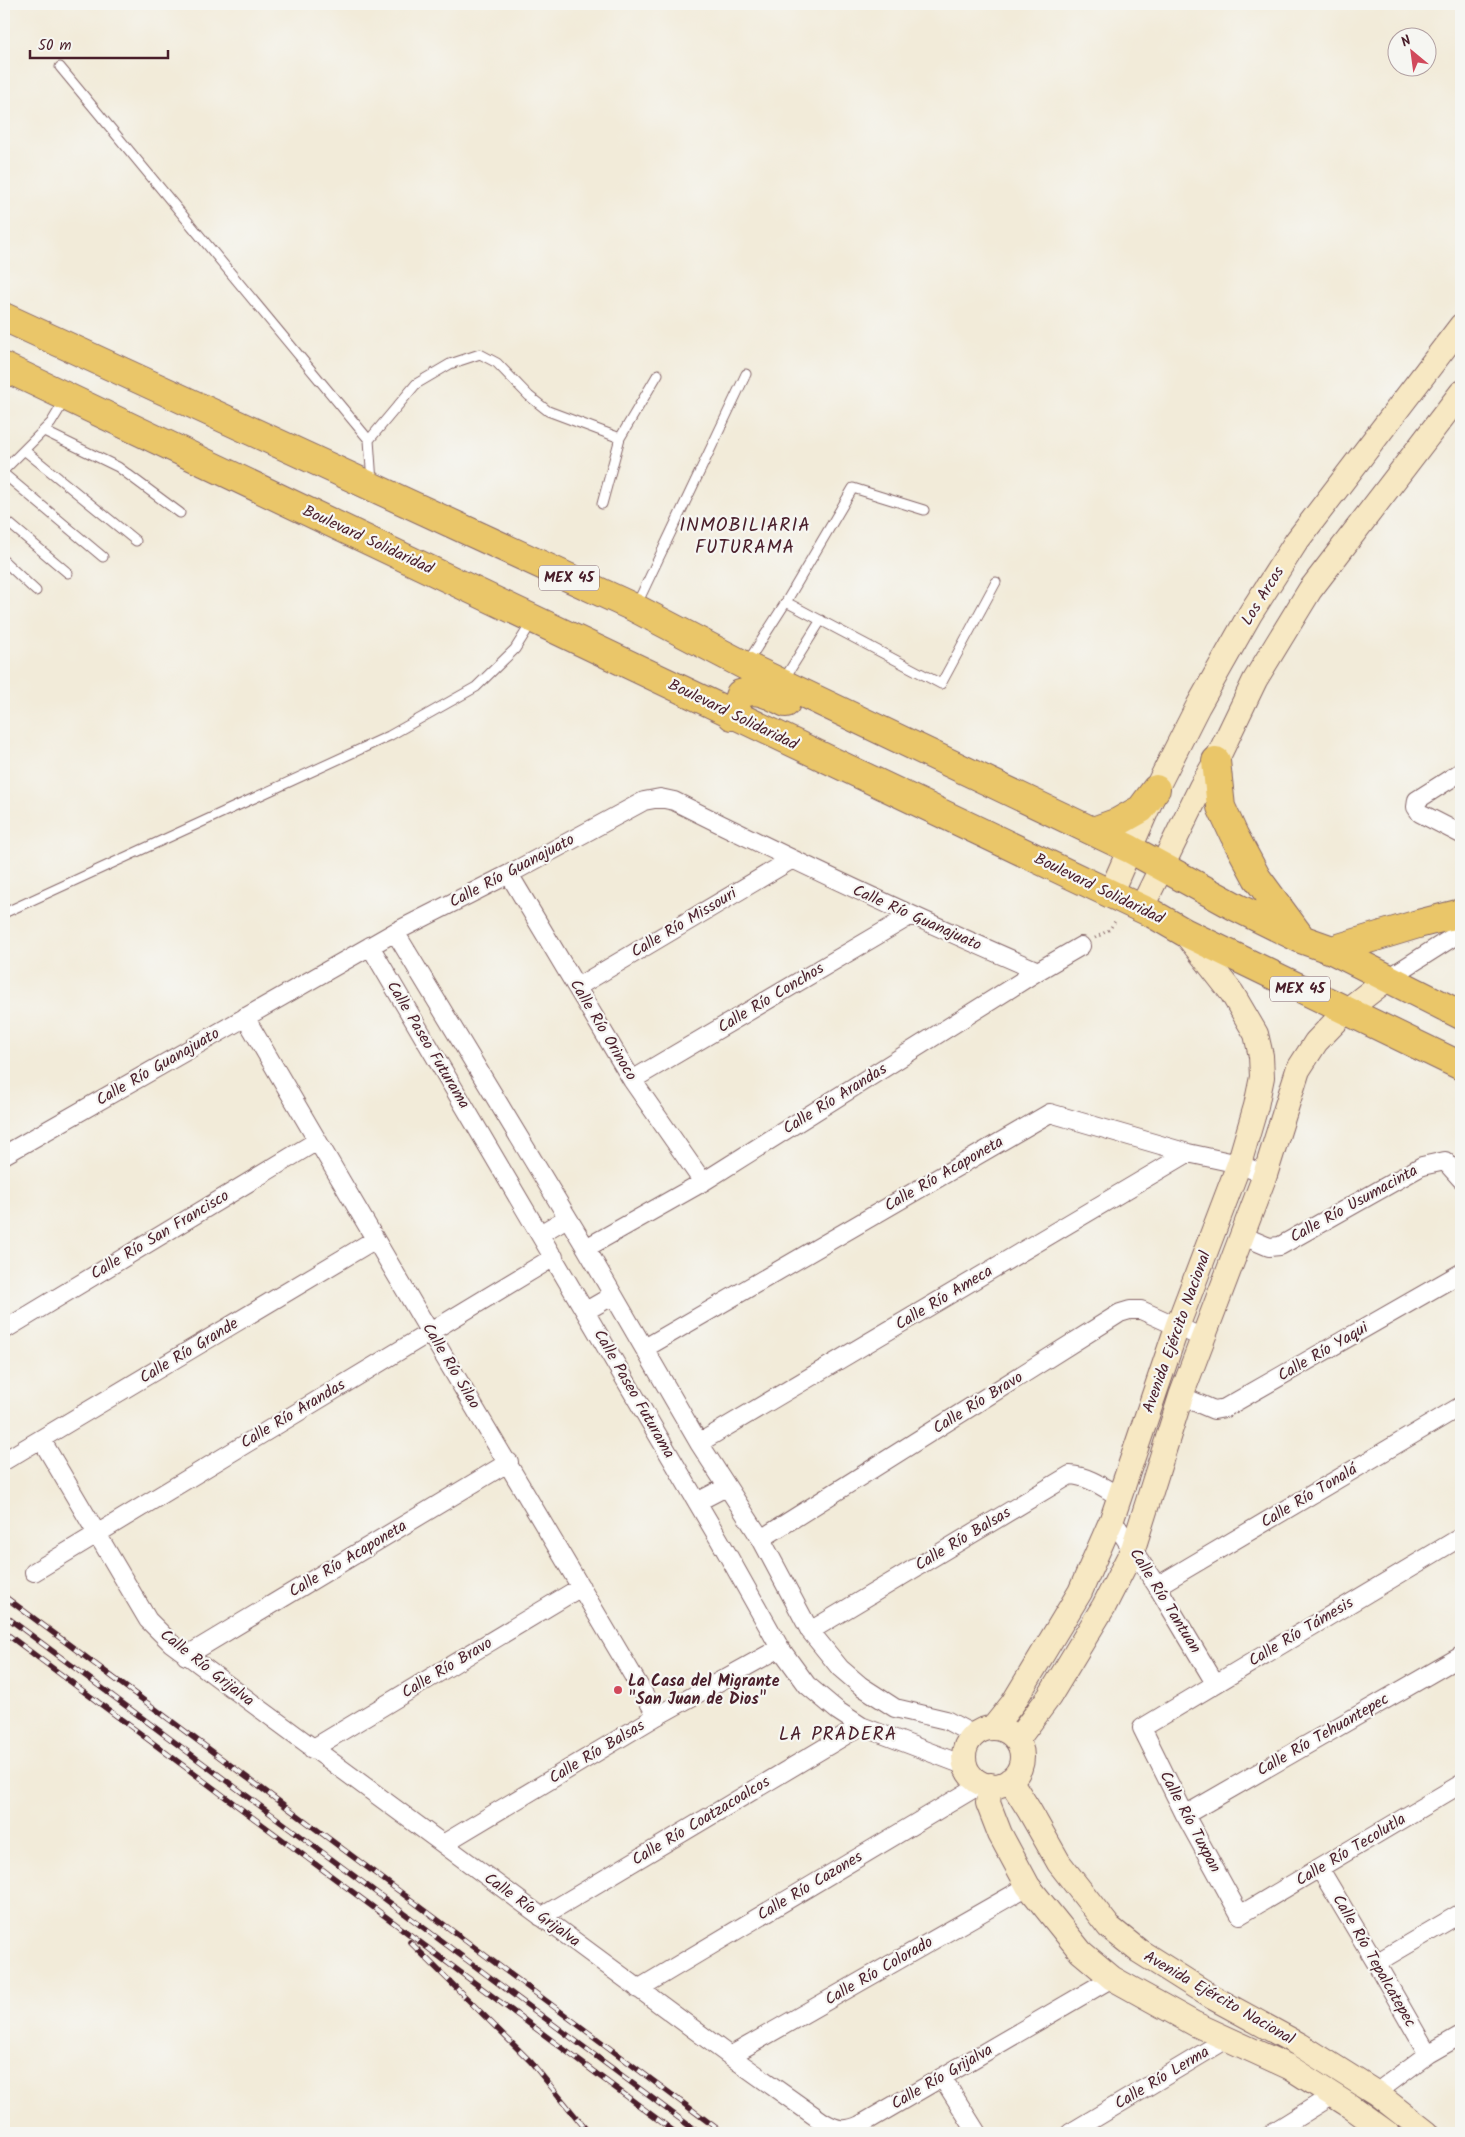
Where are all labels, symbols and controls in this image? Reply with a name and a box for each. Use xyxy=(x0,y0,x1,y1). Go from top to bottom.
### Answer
scale bar xyxy=(30,28,168,60)
north arrow xyxy=(1388,28,1438,78)
text: N xyxy=(1397,30,1416,53)
text: 50 m xyxy=(38,34,72,58)
street label: Boulevard Solidaridad xyxy=(298,499,438,582)
district label: INMOBILIARIA FUTURAMA xyxy=(679,511,811,563)
street label: Los Arcos xyxy=(1235,561,1291,630)
road number: MEX 45 xyxy=(539,566,599,590)
street label: Boulevard Solidaridad xyxy=(664,673,803,758)
street label: Calle Río Guanajuato xyxy=(445,827,579,915)
street label: Boulevard Solidaridad xyxy=(1030,847,1169,932)
street label: Calle Río Guanajuato xyxy=(848,878,986,958)
street label: Calle Río Missouri xyxy=(626,881,743,964)
street label: Calle Río Conchos xyxy=(713,956,829,1040)
street label: Calle Río Orinoco xyxy=(563,975,643,1085)
street label: Calle Paseo Futurama xyxy=(380,976,476,1114)
road number: MEX 45 xyxy=(1270,976,1330,1002)
street label: Calle Río Guanajuato xyxy=(92,1021,224,1113)
street label: Calle Río Arandas xyxy=(778,1057,892,1141)
street label: Calle Río Acaponeta xyxy=(880,1130,1008,1218)
street label: Calle Río Usumacinta xyxy=(1285,1158,1423,1250)
street label: Calle Río San Francisco xyxy=(86,1184,234,1286)
street label: Avenida Ejército Nacional xyxy=(1136,1247,1218,1417)
street label: Calle Río Ameca xyxy=(891,1259,997,1337)
street label: Calle Río Grande xyxy=(135,1312,243,1390)
street label: Calle Río Yaqui xyxy=(1273,1315,1374,1388)
street label: Calle Río Silao xyxy=(415,1318,487,1414)
street label: Calle Paseo Futurama xyxy=(587,1325,681,1463)
street label: Calle Río Bravo xyxy=(928,1365,1028,1441)
street label: Calle Río Arandas xyxy=(236,1373,350,1455)
street label: Calle Río Tonalá xyxy=(1256,1457,1363,1535)
street label: Calle Río Balsas xyxy=(910,1500,1016,1578)
street label: Calle Río Acaponeta xyxy=(284,1514,412,1604)
street label: Calle Río Tantuan xyxy=(1123,1544,1207,1658)
street label: Calle Río Támesis xyxy=(1244,1591,1359,1673)
street label: Calle Río Grijalva xyxy=(154,1623,260,1713)
street label: Calle Río Bravo xyxy=(397,1631,497,1705)
place label: La Casa del Migrante "San Juan de Dios" xyxy=(628,1669,780,1712)
marker: La Casa del Migrante "San Juan de Dios" xyxy=(612,1684,624,1696)
street label: Calle Río Tehuantepec xyxy=(1252,1687,1394,1783)
street label: Calle Río Balsas xyxy=(544,1713,650,1791)
district label: LA PRADERA xyxy=(779,1720,897,1750)
street label: Calle Río Tuxpan xyxy=(1153,1767,1227,1877)
street label: Calle Río Coatzacoalcos xyxy=(627,1770,775,1872)
street label: Calle Río Tecolutla xyxy=(1291,1807,1411,1893)
street label: Calle Río Cazones xyxy=(752,1844,868,1927)
street label: Calle Río Grijalva xyxy=(479,1866,585,1954)
street label: Calle Río Tepalcatepec xyxy=(1326,1890,1422,2032)
street label: Calle Río Colorado xyxy=(820,1930,938,2012)
street label: Avenida Ejército Nacional xyxy=(1139,1944,1299,2052)
street label: Calle Río Grijalva xyxy=(886,2038,998,2116)
street label: Calle Río Lerma xyxy=(1110,2040,1214,2116)

